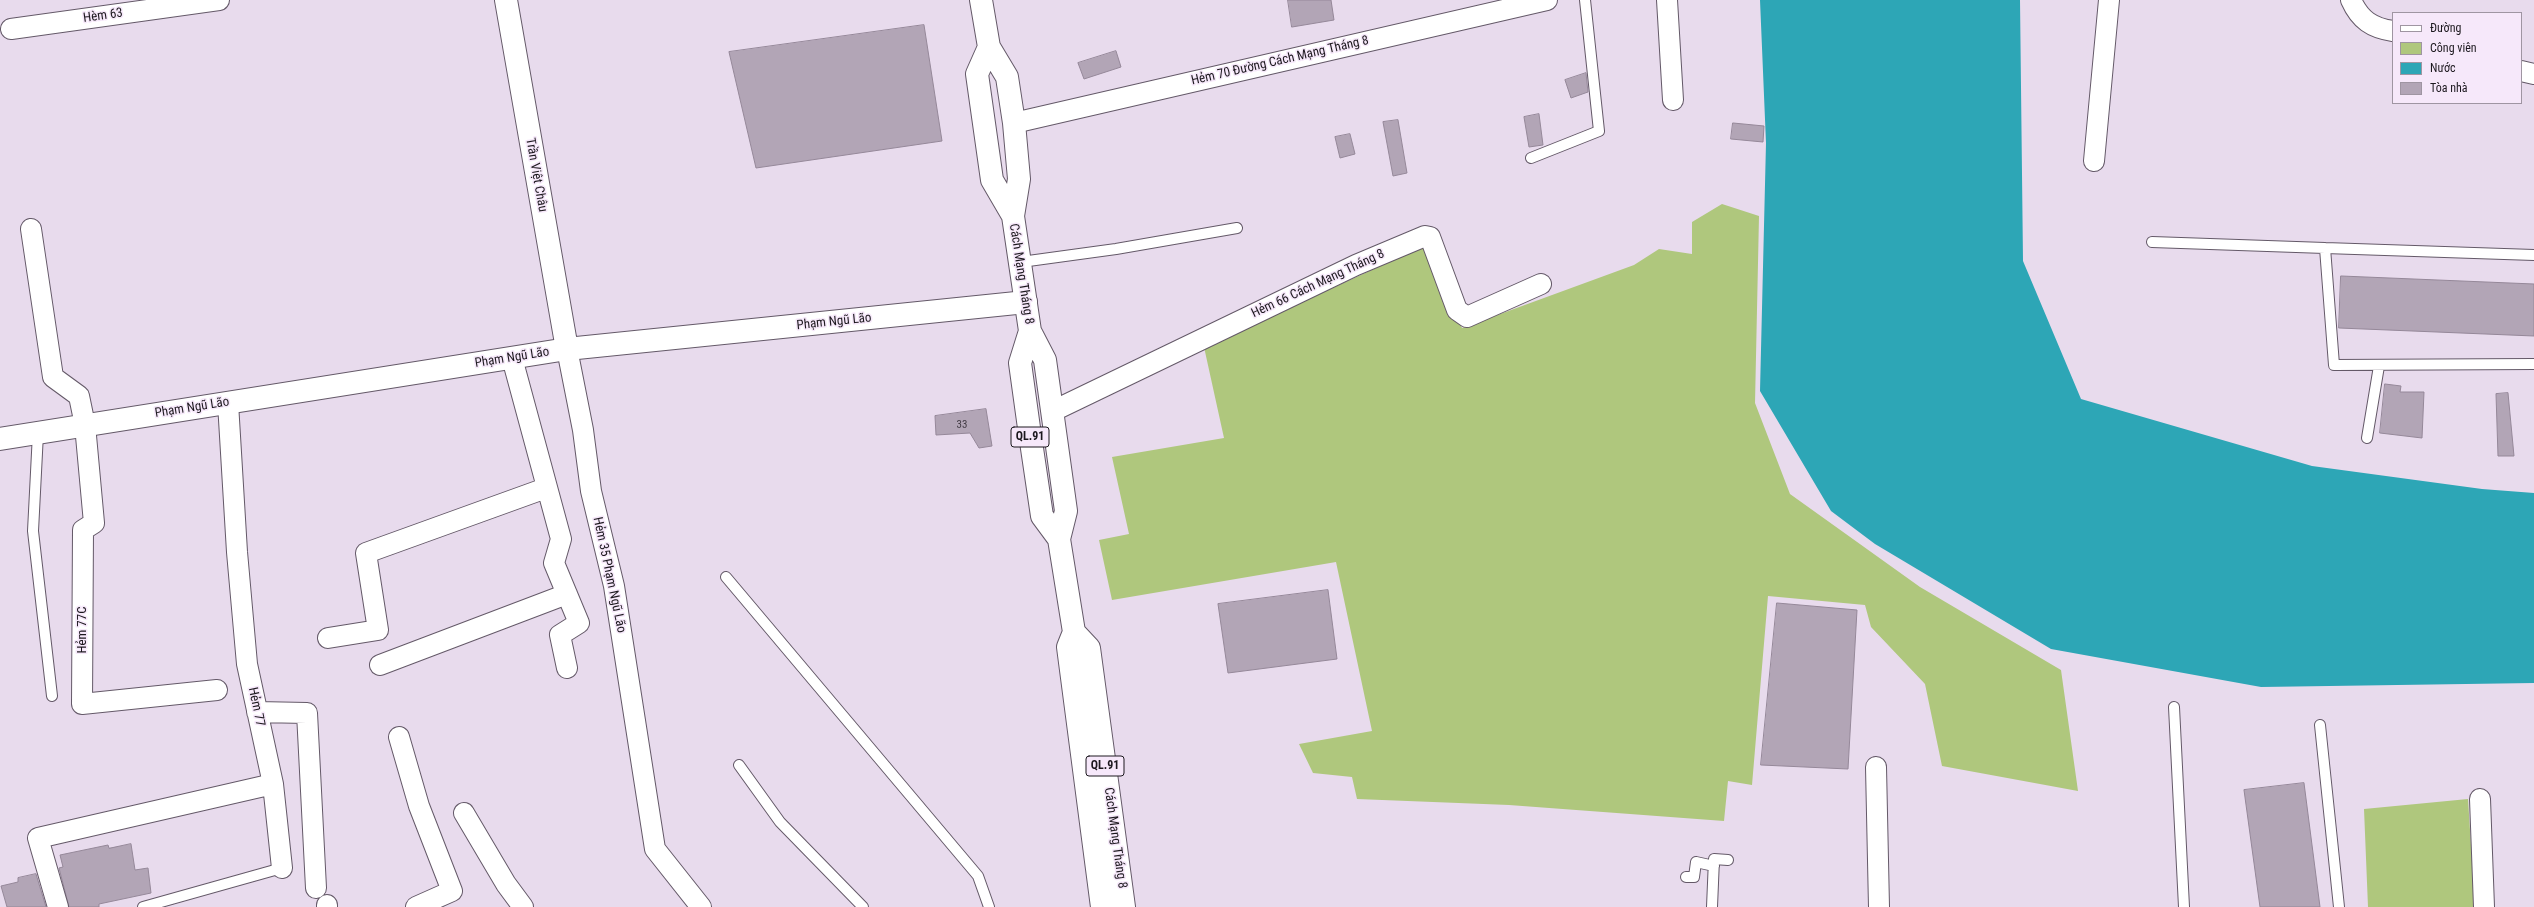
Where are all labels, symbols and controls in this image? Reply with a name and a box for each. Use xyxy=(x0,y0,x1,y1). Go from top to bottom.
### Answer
street label: Hèm 63 xyxy=(82,6,124,26)
legend xyxy=(2392,12,2522,104)
text: Đường xyxy=(2430,21,2461,35)
street label: Hẻm 70 Đường Cách Mạng Tháng 8 xyxy=(1190,33,1370,89)
text: Công viên xyxy=(2430,41,2477,55)
text: Nước xyxy=(2430,61,2456,75)
text: Tòa nhà xyxy=(2430,81,2468,95)
street label: Trần Việt Châu xyxy=(522,137,550,213)
street label: Cách Mạng Tháng 8 xyxy=(1005,222,1037,326)
street label: Hẻm 66 Cách Mạng Tháng 8 xyxy=(1249,246,1387,322)
street label: Phạm Ngũ Lão xyxy=(796,310,872,334)
street label: Phạm Ngũ Lão xyxy=(474,344,550,372)
street label: Phạm Ngũ Lão xyxy=(154,394,230,422)
house number: 33 xyxy=(957,418,967,432)
road number: QL.91 xyxy=(1011,427,1049,447)
street label: Hẻm 35 Phạm Ngũ Lão xyxy=(589,516,629,634)
street label: Hẻm 77C xyxy=(75,606,91,654)
street label: Hẻm 77 xyxy=(244,686,268,728)
road number: QL.91 xyxy=(1086,756,1124,776)
street label: Cách Mạng Tháng 8 xyxy=(1100,786,1130,890)

